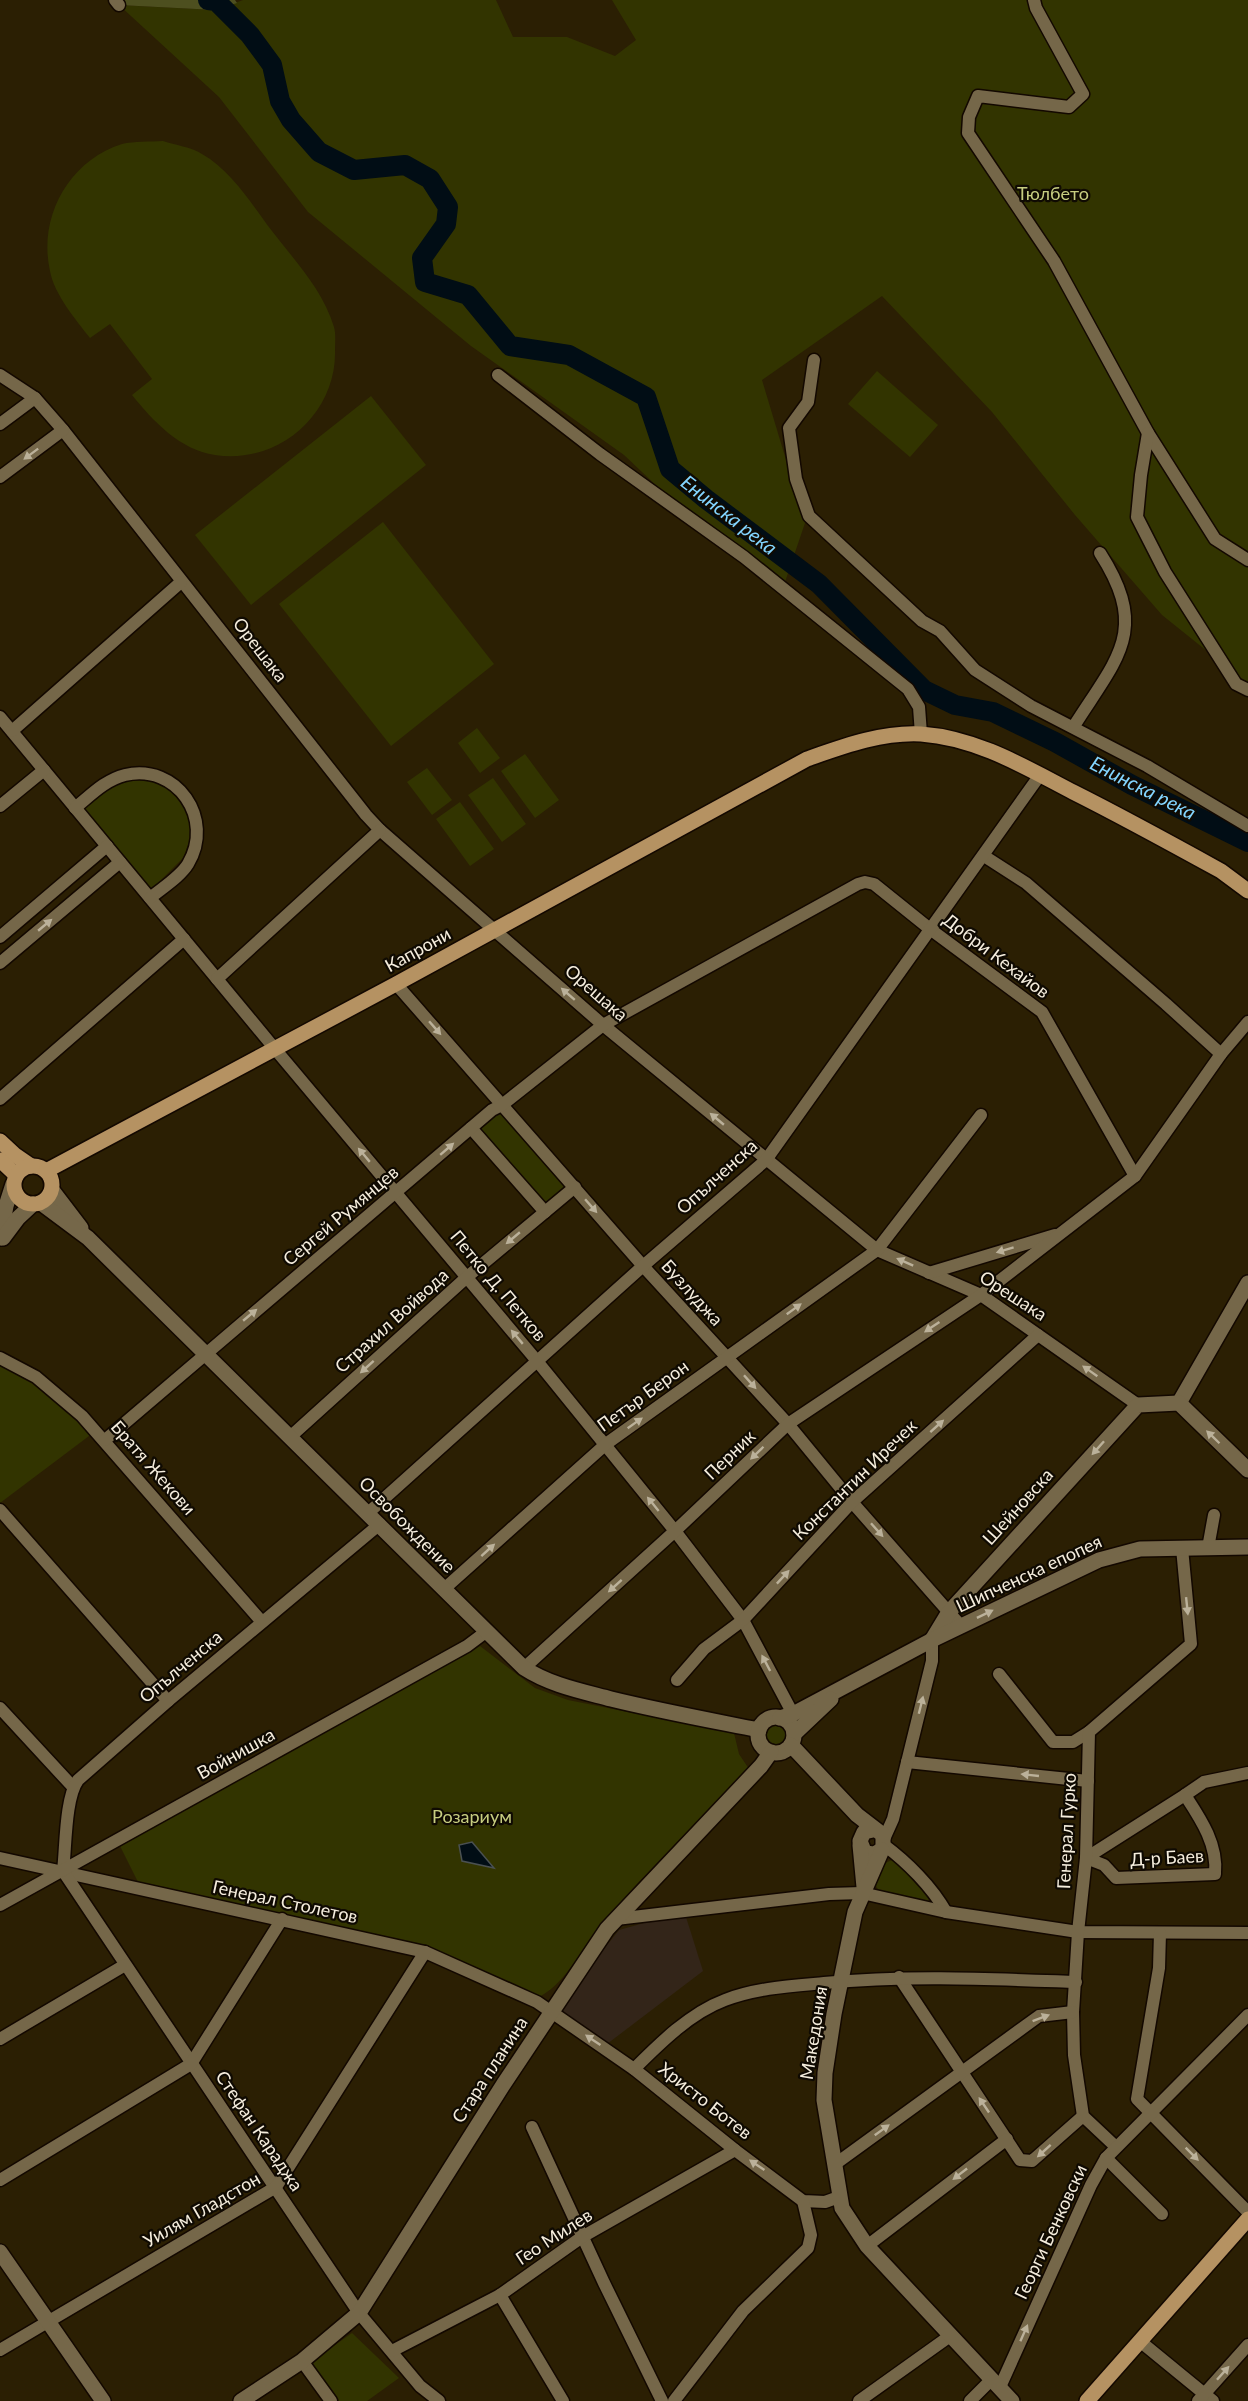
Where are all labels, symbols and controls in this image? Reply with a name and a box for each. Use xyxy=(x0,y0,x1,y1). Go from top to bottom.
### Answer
park label: Тюлбето xyxy=(1017,182,1089,204)
one-way arrow xyxy=(24,447,39,459)
water label: Енинска река xyxy=(677,469,782,559)
street label: Орешака xyxy=(229,613,293,686)
water label: Енинска река xyxy=(1087,750,1200,824)
street label: Добри Кехайов xyxy=(939,908,1054,1002)
one-way arrow xyxy=(37,919,53,932)
street label: Капрони xyxy=(381,922,454,976)
street label: Орешака xyxy=(561,959,632,1025)
one-way arrow xyxy=(561,988,576,1001)
one-way arrow xyxy=(428,1020,441,1036)
one-way arrow xyxy=(709,1113,725,1126)
street label: Опълченска xyxy=(671,1134,761,1218)
one-way arrow xyxy=(439,1143,454,1156)
one-way arrow xyxy=(358,1148,371,1163)
street label: Сергей Румянцев xyxy=(278,1161,403,1270)
one-way arrow xyxy=(584,1198,597,1213)
street label: Петко Д. Петков xyxy=(446,1226,551,1345)
one-way arrow xyxy=(506,1231,521,1244)
one-way arrow xyxy=(996,1245,1014,1255)
street label: Бузлуджа xyxy=(657,1255,728,1330)
one-way arrow xyxy=(895,1257,913,1267)
street label: Страхил Войвода xyxy=(330,1264,453,1377)
street label: Орешака xyxy=(976,1265,1051,1325)
one-way arrow xyxy=(786,1304,801,1316)
one-way arrow xyxy=(242,1309,258,1322)
one-way arrow xyxy=(924,1321,940,1332)
one-way arrow xyxy=(511,1330,524,1345)
street label: Петър Берон xyxy=(592,1355,692,1436)
one-way arrow xyxy=(360,1360,375,1373)
one-way arrow xyxy=(1082,1366,1098,1377)
one-way arrow xyxy=(743,1375,757,1390)
street label: Константин Иречек xyxy=(788,1414,921,1544)
street label: Братя Жекови xyxy=(107,1416,201,1519)
one-way arrow xyxy=(627,1417,643,1429)
one-way arrow xyxy=(929,1420,944,1433)
street label: Перник xyxy=(699,1424,760,1484)
one-way arrow xyxy=(1206,1430,1221,1444)
one-way arrow xyxy=(1092,1440,1105,1455)
one-way arrow xyxy=(750,1446,765,1460)
street label: Шейновска xyxy=(977,1464,1057,1549)
street label: Освобождение xyxy=(355,1472,460,1577)
one-way arrow xyxy=(647,1496,660,1512)
one-way arrow xyxy=(870,1522,883,1537)
street label: Шипченска епопея xyxy=(952,1530,1105,1617)
one-way arrow xyxy=(480,1544,495,1557)
one-way arrow xyxy=(775,1570,789,1584)
one-way arrow xyxy=(608,1579,623,1592)
one-way arrow xyxy=(1182,1597,1192,1616)
one-way arrow xyxy=(976,1610,993,1619)
street label: Опълченска xyxy=(135,1625,226,1707)
one-way arrow xyxy=(761,1654,771,1671)
one-way arrow xyxy=(917,1696,927,1714)
street label: Войнишка xyxy=(193,1723,278,1784)
one-way arrow xyxy=(1021,1770,1040,1779)
street label: Генерал Гурко xyxy=(1052,1772,1080,1890)
park label: Розариум xyxy=(432,1805,512,1827)
street label: Д-р Баев xyxy=(1130,1844,1204,1870)
street label: Генерал Столетов xyxy=(211,1875,360,1927)
street label: Македония xyxy=(795,1985,831,2081)
street label: Стара планина xyxy=(447,2012,532,2127)
one-way arrow xyxy=(1032,2013,1050,2023)
one-way arrow xyxy=(585,2035,601,2046)
street label: Христо Ботев xyxy=(655,2057,757,2143)
street label: Стефан Караджа xyxy=(211,2066,308,2195)
one-way arrow xyxy=(978,2098,990,2114)
one-way arrow xyxy=(873,2124,889,2136)
one-way arrow xyxy=(1036,2144,1051,2158)
one-way arrow xyxy=(1184,2147,1198,2161)
one-way arrow xyxy=(749,2160,765,2171)
street label: Георги Бенковски xyxy=(1009,2161,1091,2302)
street label: Уилям Гладстон xyxy=(139,2167,264,2252)
one-way arrow xyxy=(952,2168,968,2181)
street label: Гео Милев xyxy=(511,2203,596,2269)
one-way arrow xyxy=(1019,2325,1028,2342)
one-way arrow xyxy=(1216,2366,1230,2381)

